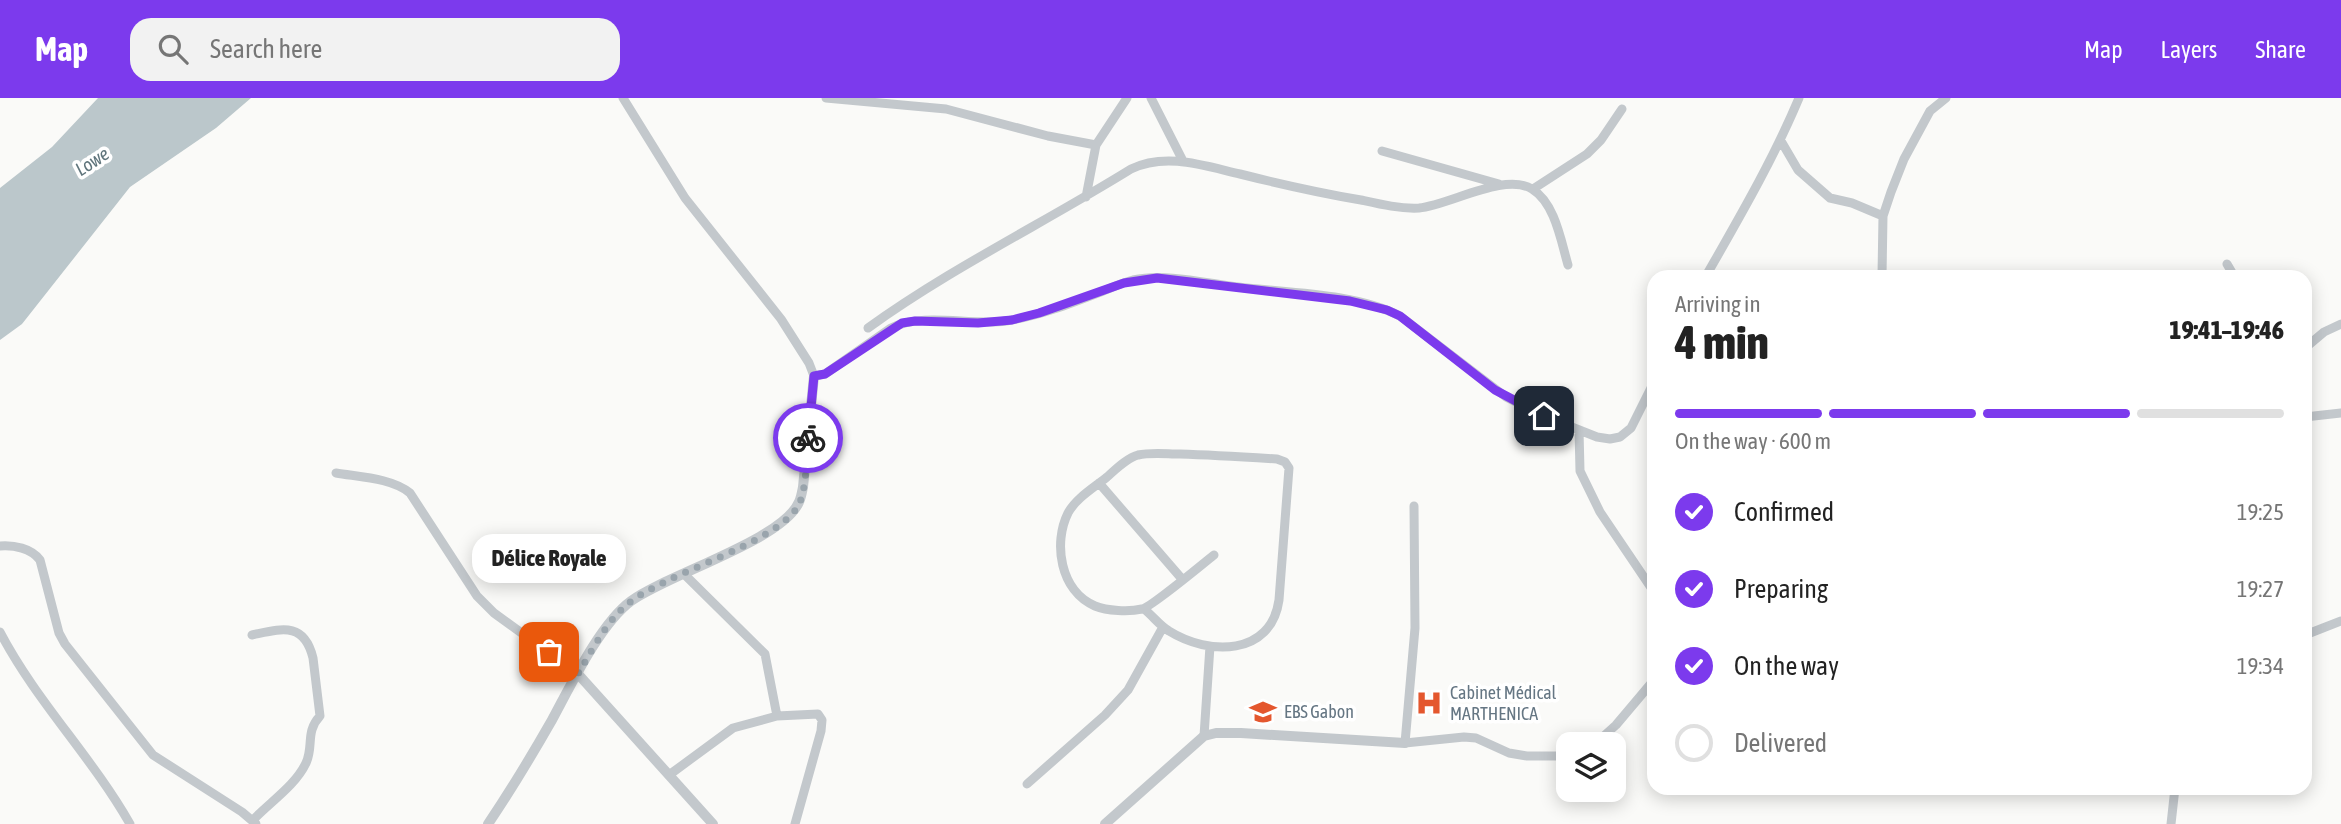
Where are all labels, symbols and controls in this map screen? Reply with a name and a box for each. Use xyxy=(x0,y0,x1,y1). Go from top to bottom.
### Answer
search box xyxy=(130,18,620,81)
text: Map xyxy=(35,30,88,68)
icon: search xyxy=(154,30,192,68)
text: Search here xyxy=(210,34,322,64)
text: Map xyxy=(2084,36,2123,63)
text: Layers xyxy=(2161,36,2217,63)
text: Share xyxy=(2255,36,2306,63)
water label: Lowe xyxy=(71,142,113,180)
text: Arriving in xyxy=(1675,291,1761,317)
text: 19:41–19:46 xyxy=(2169,315,2284,345)
text: 4 min xyxy=(1675,316,1769,369)
pin xyxy=(1514,386,1574,446)
icon: home xyxy=(1525,397,1563,435)
courier xyxy=(773,403,843,473)
icon: bike xyxy=(789,419,827,457)
text: On the way · 600 m xyxy=(1675,428,1831,454)
icon: check xyxy=(1675,493,1713,531)
text: Confirmed xyxy=(1734,497,1834,527)
text: 19:25 xyxy=(2237,499,2284,525)
callout: Délice Royale xyxy=(472,533,626,582)
text: Délice Royale xyxy=(491,545,607,571)
icon: check xyxy=(1675,570,1713,608)
text: Preparing xyxy=(1734,574,1828,604)
text: 19:27 xyxy=(2237,576,2284,602)
pin xyxy=(519,622,579,682)
icon: bag xyxy=(530,633,568,671)
icon: check xyxy=(1675,647,1713,685)
text: On the way xyxy=(1734,651,1839,681)
text: 19:34 xyxy=(2237,653,2284,679)
place label: Cabinet Médical MARTHENICA xyxy=(1450,682,1557,724)
hospital icon: Cabinet Médical MARTHENICA xyxy=(1414,688,1444,718)
school or university icon: EBS Gabon xyxy=(1248,697,1278,727)
place label: EBS Gabon xyxy=(1284,701,1354,722)
text: Delivered xyxy=(1734,728,1827,758)
map controls xyxy=(1556,732,1626,802)
button: layers xyxy=(1556,732,1626,802)

